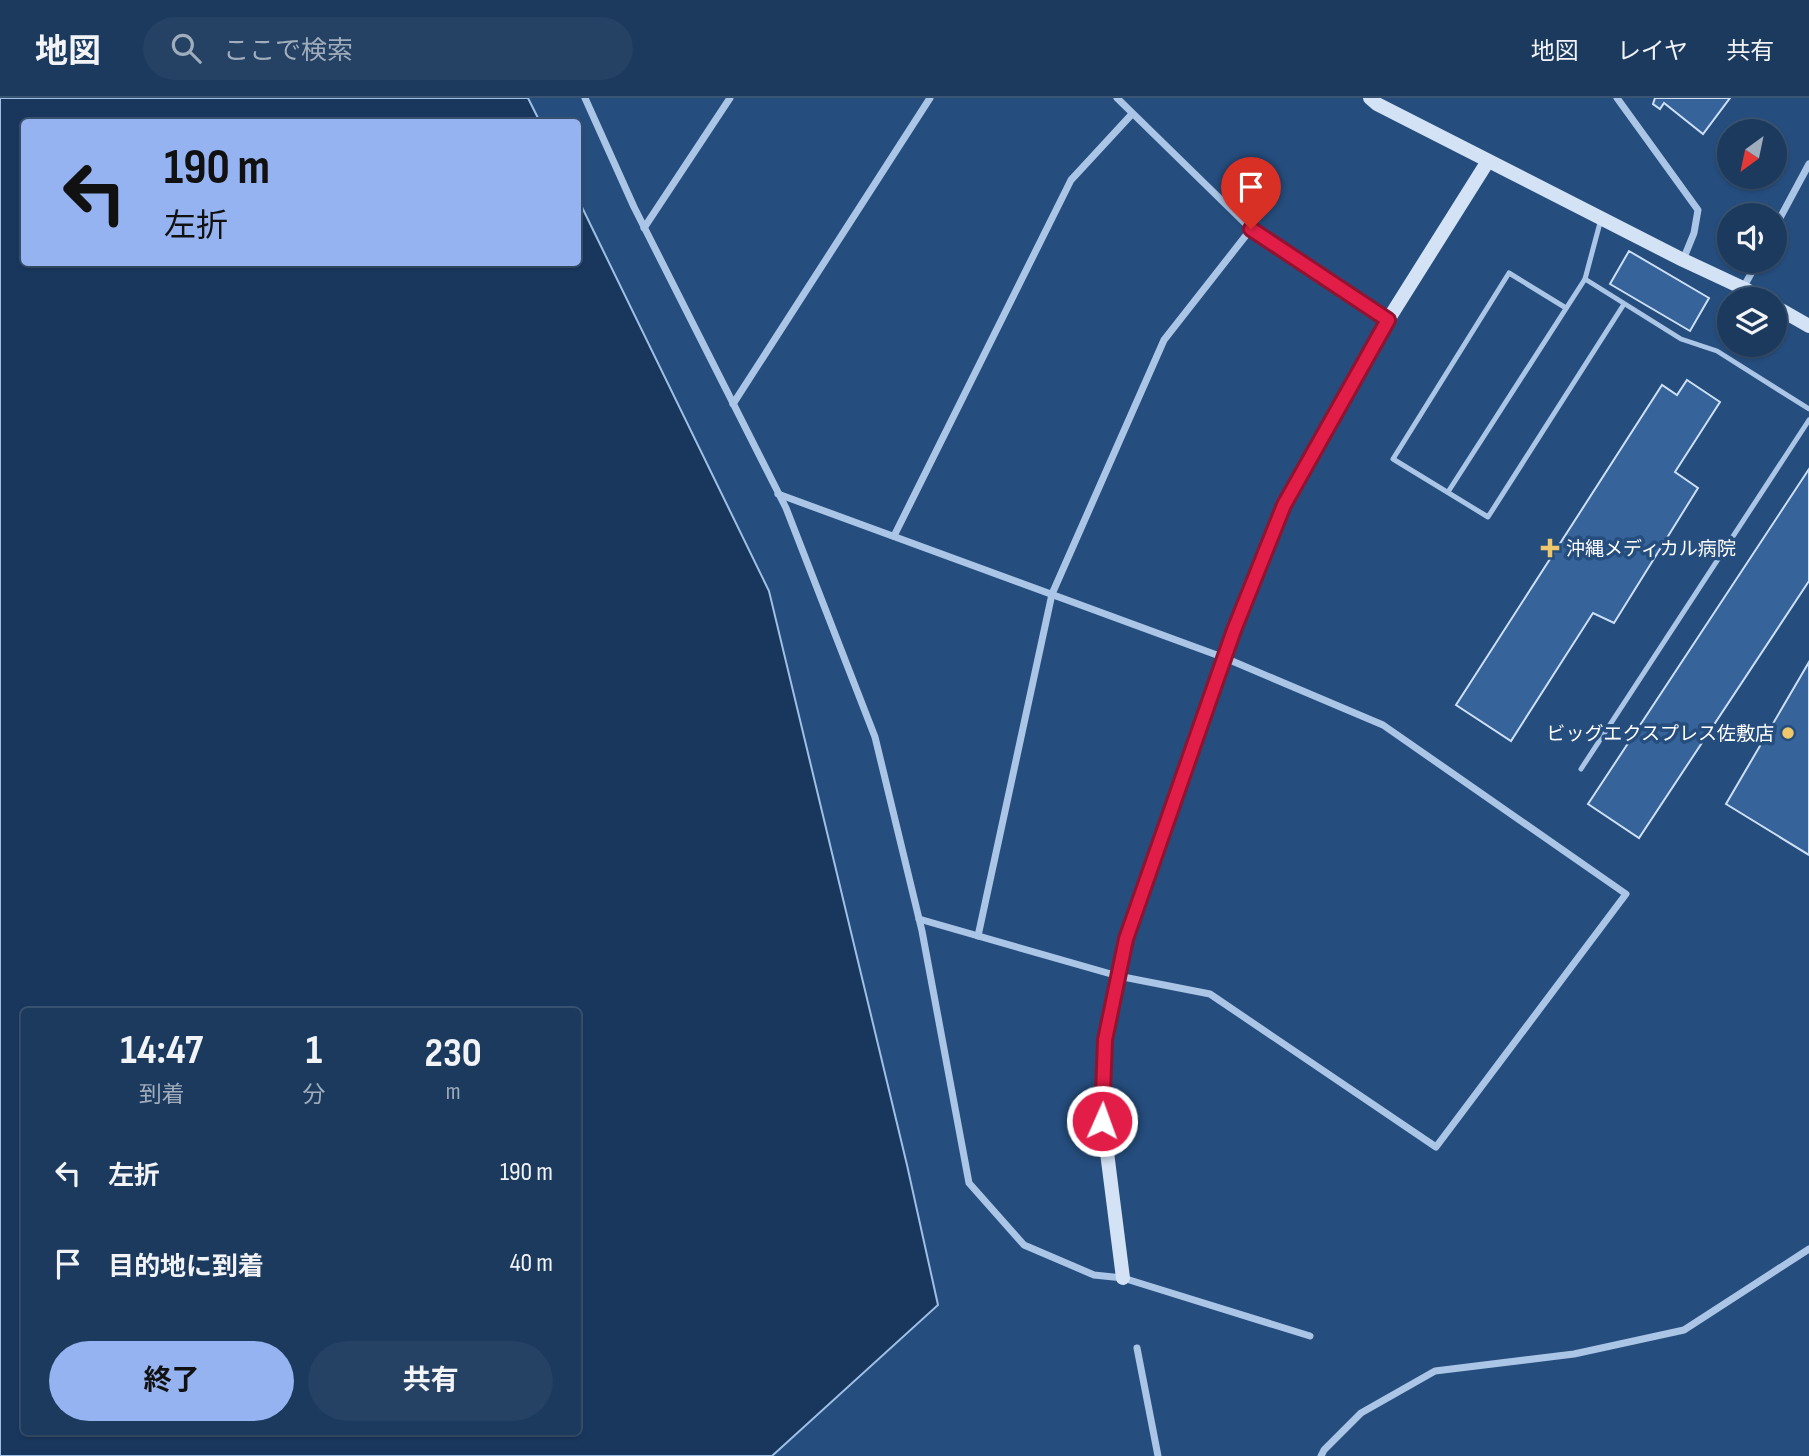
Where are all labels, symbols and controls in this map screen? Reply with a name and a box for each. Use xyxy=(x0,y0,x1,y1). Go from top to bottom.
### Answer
search box xyxy=(143,17,633,80)
icon: search xyxy=(167,29,205,67)
text: 地図 xyxy=(35,32,101,72)
text: ここで検索 xyxy=(223,36,353,67)
text: 地図 xyxy=(1531,37,1579,66)
text: レイヤ xyxy=(1617,37,1688,66)
text: 共有 xyxy=(1726,37,1774,66)
north arrow xyxy=(1717,119,1787,189)
map controls xyxy=(1717,119,1787,357)
text: 190 m xyxy=(164,139,270,198)
icon: left xyxy=(49,147,140,238)
pin xyxy=(1221,157,1281,229)
icon: arrive xyxy=(1232,168,1270,206)
button: sound xyxy=(1717,203,1787,273)
text: 左折 xyxy=(164,207,228,246)
button: layers xyxy=(1717,287,1787,357)
marker: 沖縄メディカル病院 xyxy=(1540,538,1560,558)
place label: 沖縄メディカル病院 xyxy=(1566,538,1736,561)
place label: ビッグエクスプレス佐敷店 xyxy=(1547,723,1774,746)
marker: ビッグエクスプレス佐敷店 xyxy=(1780,725,1796,741)
text: 14:47 xyxy=(120,1025,203,1076)
text: 1 xyxy=(306,1025,322,1076)
text: 230 xyxy=(425,1028,482,1079)
text: m xyxy=(446,1078,461,1106)
text: 到着 xyxy=(139,1081,185,1109)
text: 分 xyxy=(302,1081,325,1109)
position arrow xyxy=(1065,1084,1139,1158)
icon: left xyxy=(49,1154,87,1192)
text: 190 m xyxy=(500,1157,553,1188)
text: 左折 xyxy=(108,1161,160,1192)
icon: arrive xyxy=(49,1245,87,1283)
text: 40 m xyxy=(510,1248,553,1279)
text: 目的地に到着 xyxy=(108,1252,264,1283)
button: 終了 xyxy=(49,1341,294,1421)
button: 共有 xyxy=(308,1341,553,1421)

